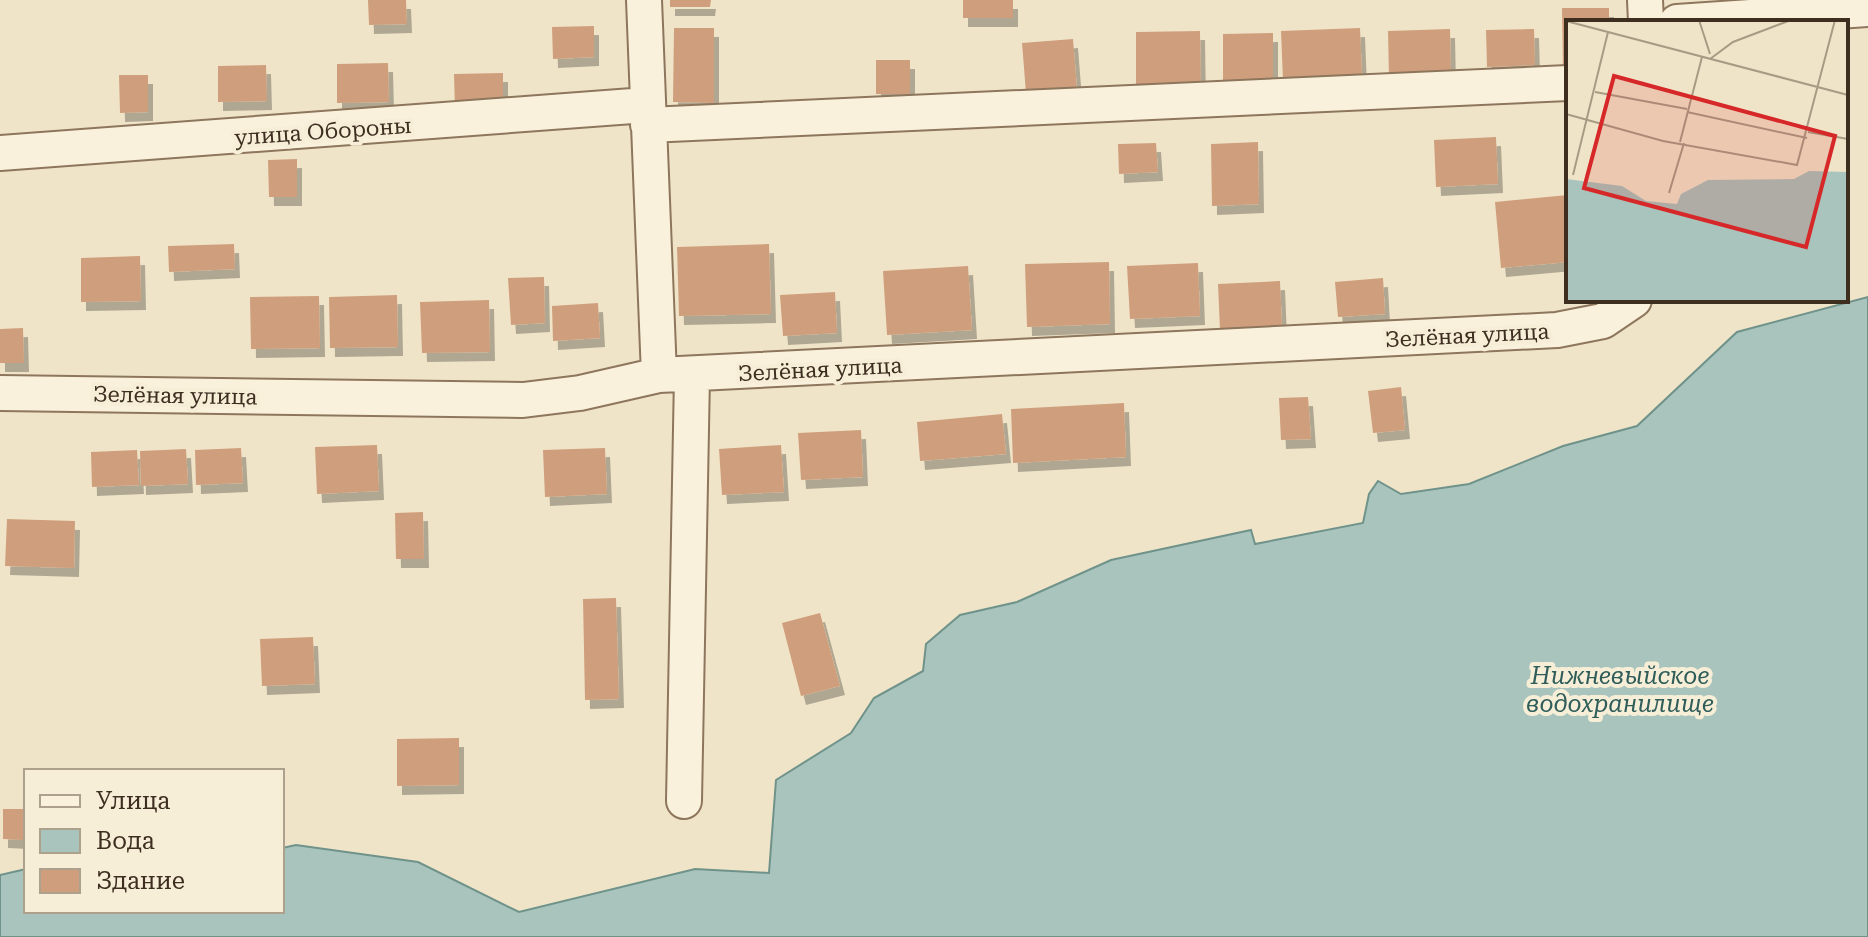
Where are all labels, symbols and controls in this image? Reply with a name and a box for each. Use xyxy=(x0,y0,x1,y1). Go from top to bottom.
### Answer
inset map xyxy=(1566,20,1848,302)
street label: улица Обороны xyxy=(234,113,412,150)
street label: Зелёная улица xyxy=(1384,319,1550,352)
street label: Зелёная улица xyxy=(737,353,903,386)
street label: Зелёная улица xyxy=(93,382,257,409)
water label: Нижневыйское водохранилище xyxy=(1526,662,1714,718)
legend xyxy=(24,769,284,913)
text: Улица xyxy=(96,787,170,815)
text: Вода xyxy=(96,827,155,855)
text: Здание xyxy=(96,867,185,895)

